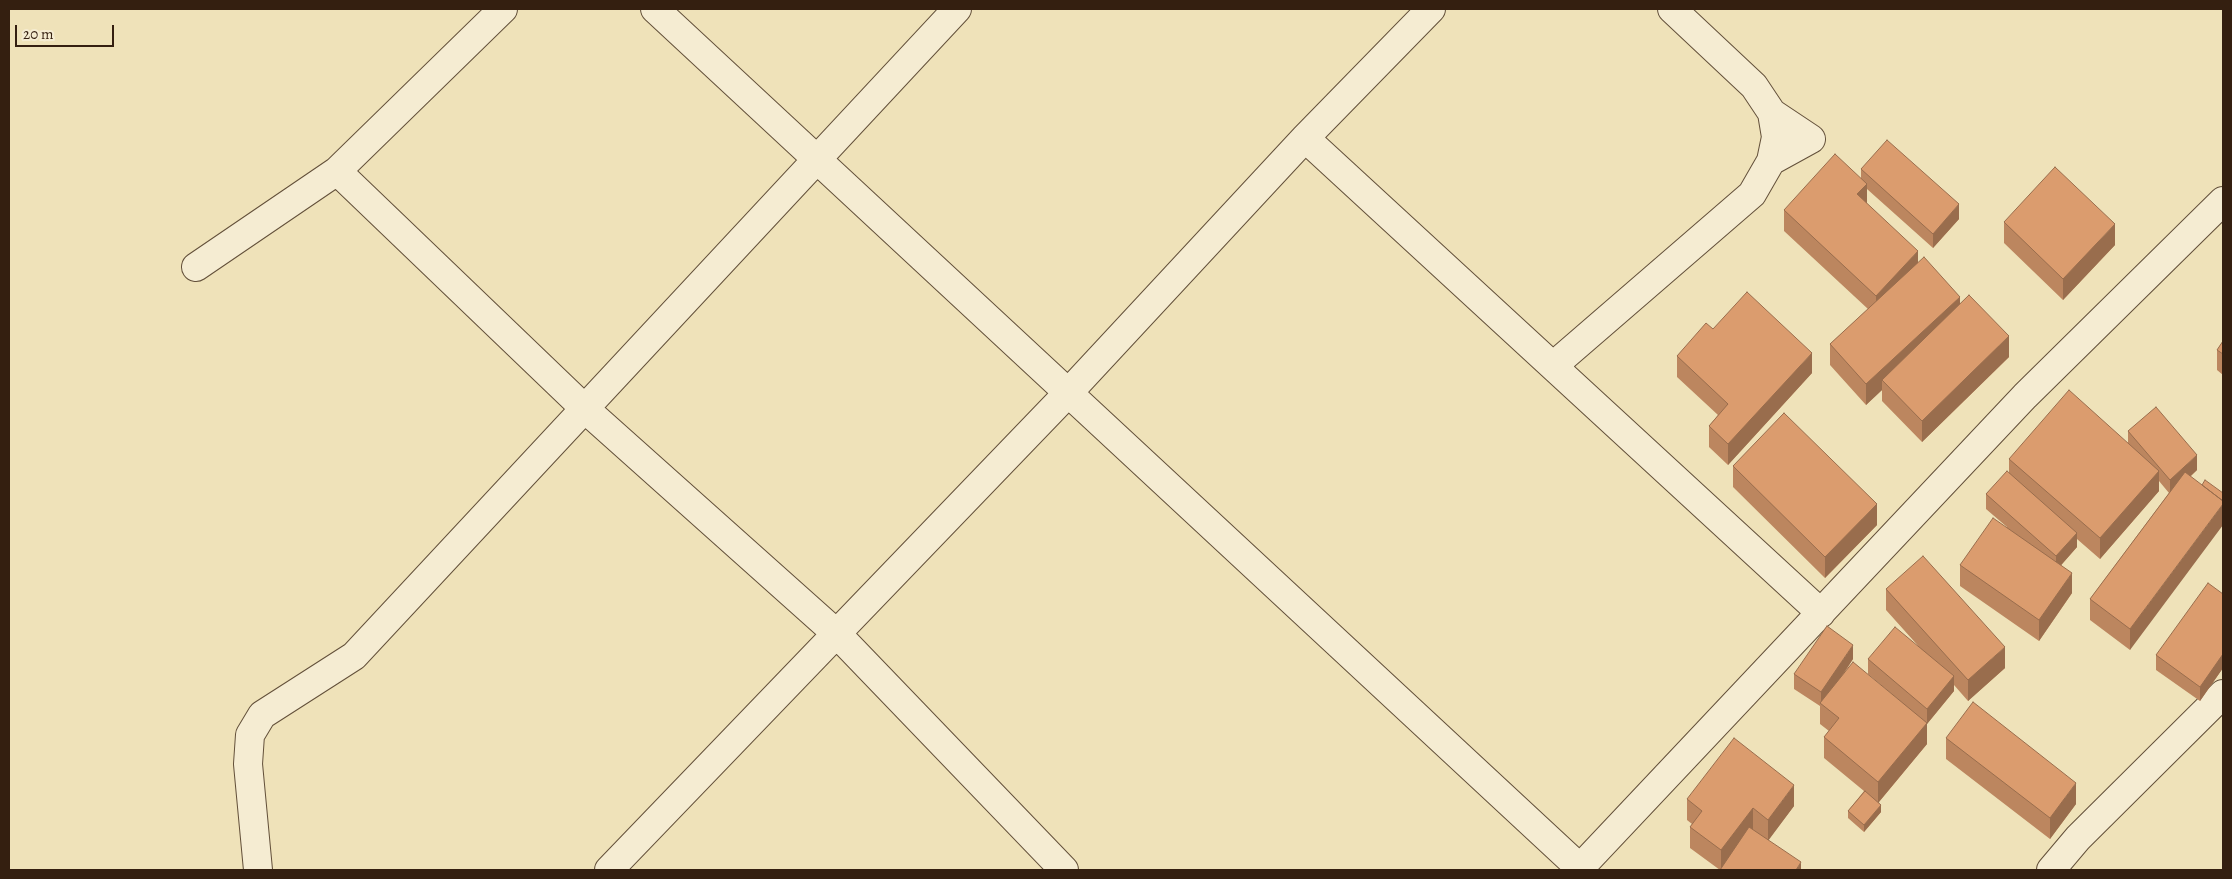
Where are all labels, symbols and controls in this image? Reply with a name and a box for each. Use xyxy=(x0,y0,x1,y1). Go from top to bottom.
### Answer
scale bar xyxy=(18,15,116,47)
text: 20 m xyxy=(23,24,54,44)

